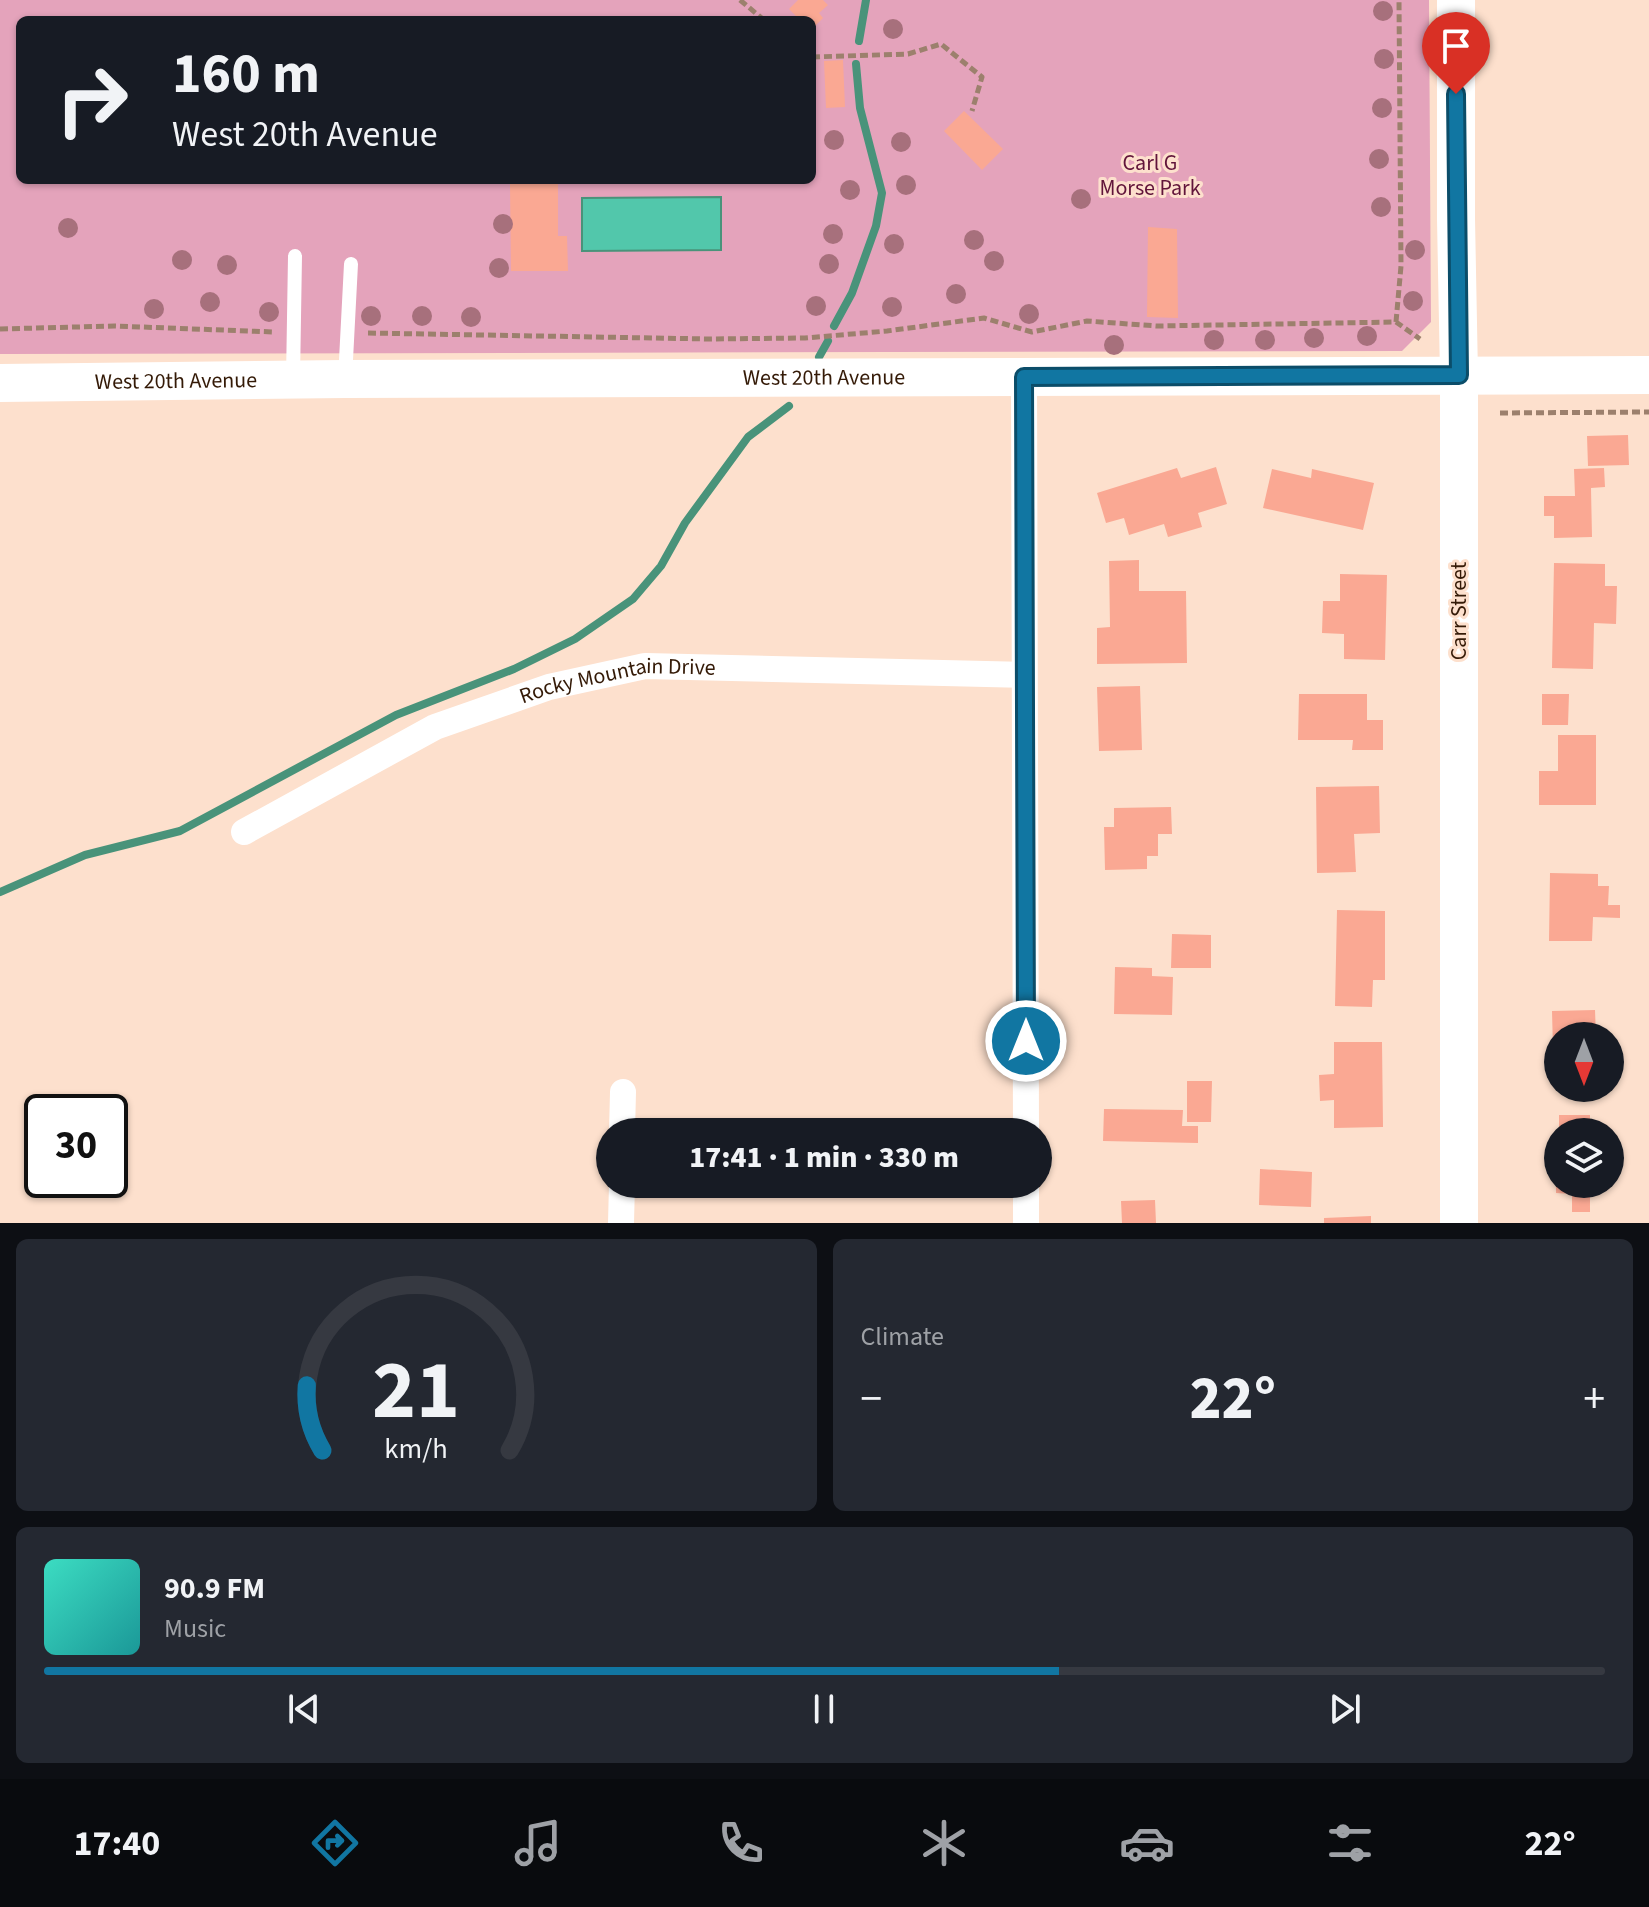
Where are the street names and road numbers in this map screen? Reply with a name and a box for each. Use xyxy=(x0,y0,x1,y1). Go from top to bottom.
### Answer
street label: West 20th Avenue xyxy=(743,361,905,394)
street label: West 20th Avenue xyxy=(95,364,257,398)
street label: Carr Street xyxy=(1443,561,1475,660)
street label: Rocky Mountain Drive xyxy=(515,650,716,712)

